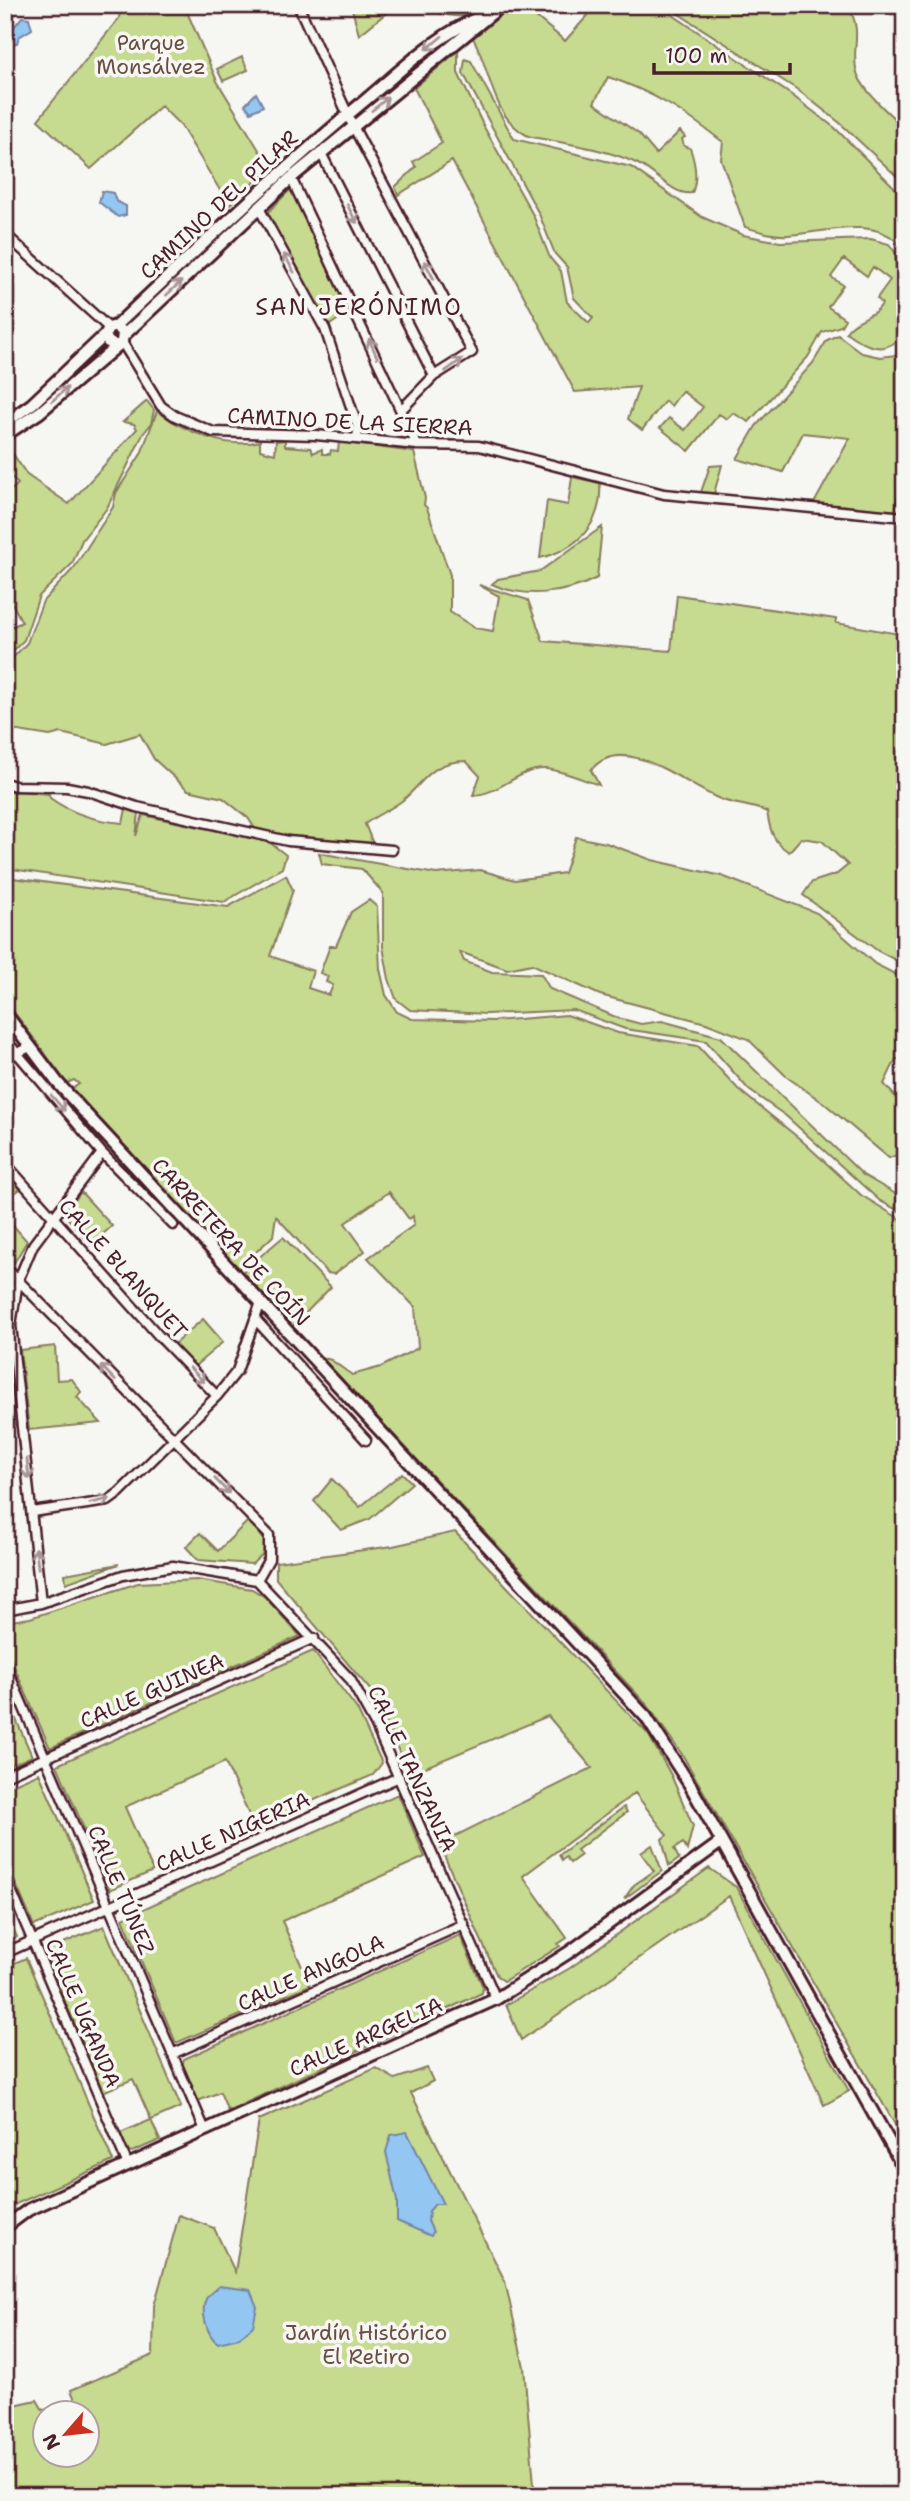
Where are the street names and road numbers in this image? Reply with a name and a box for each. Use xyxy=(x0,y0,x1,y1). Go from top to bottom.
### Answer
street label: CAMINO DEL PILAR xyxy=(134,124,304,286)
street label: CAMINO DE LA SIERRA xyxy=(227,402,473,442)
street label: CARRETERA DE COÍN xyxy=(146,1151,317,1332)
street label: CALLE BLANQUET xyxy=(52,1193,194,1345)
street label: CALLE GUINEA xyxy=(76,1647,228,1735)
street label: CALLE TANZANIA xyxy=(361,1681,463,1857)
street label: CALLE NIGERIA xyxy=(151,1785,315,1879)
street label: CALLE TÚNEZ xyxy=(81,1821,162,1959)
street label: CALLE ANGOLA xyxy=(233,1928,389,2018)
street label: CALLE UGANDA xyxy=(39,1934,127,2092)
street label: CALLE ARGELIA xyxy=(285,1991,447,2083)

